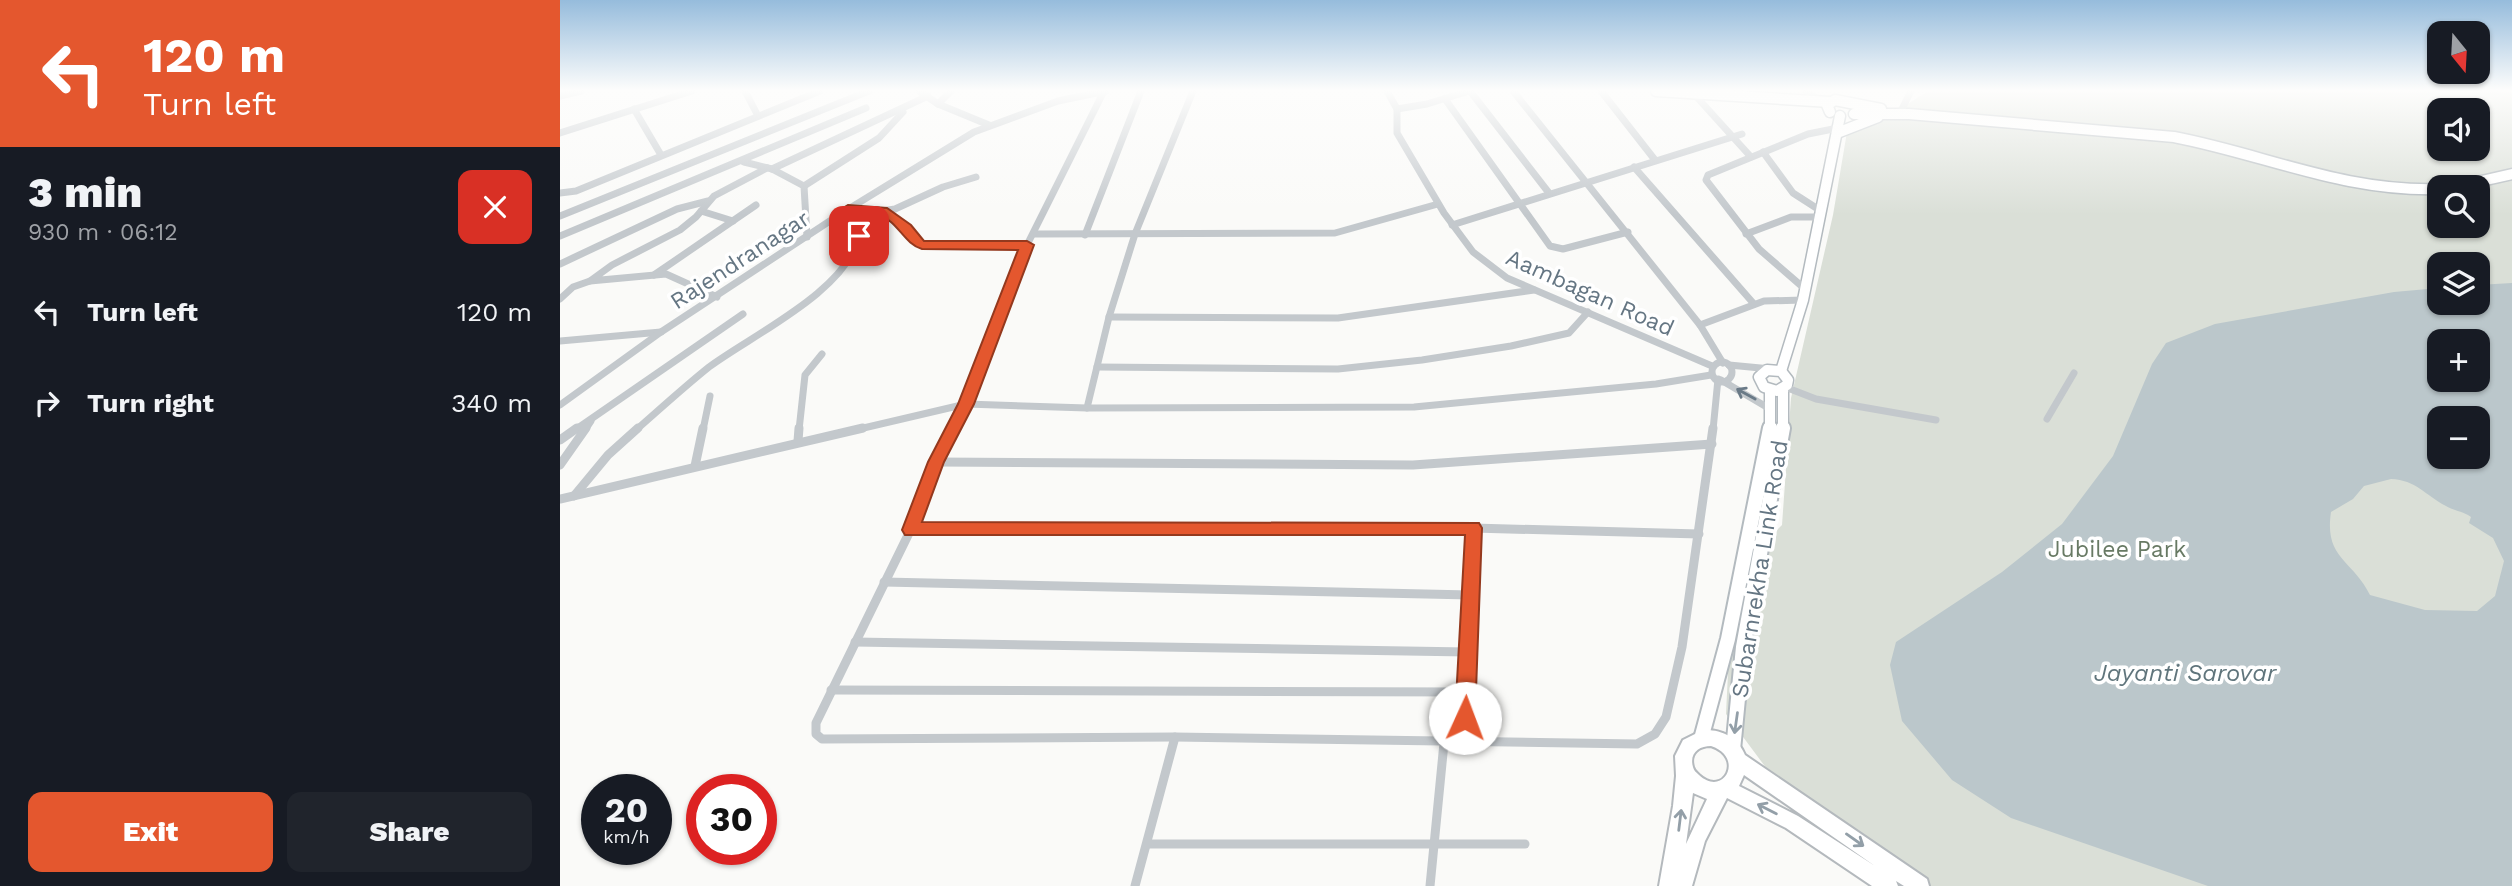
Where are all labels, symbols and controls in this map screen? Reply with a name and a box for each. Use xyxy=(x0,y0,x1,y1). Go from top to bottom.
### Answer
north arrow xyxy=(2427,21,2490,84)
map controls xyxy=(2427,21,2490,469)
text: 120 m xyxy=(143,26,285,84)
icon: left xyxy=(28,28,119,119)
text: Turn left xyxy=(143,85,276,123)
button: sound xyxy=(2427,98,2490,161)
text: 3 min xyxy=(28,168,142,217)
button: close xyxy=(458,170,532,244)
button: search xyxy=(2427,175,2490,238)
street label: Rajendranagar xyxy=(665,205,815,315)
pin xyxy=(829,206,889,266)
icon: arrive xyxy=(840,217,878,255)
text: 930 m · 06:12 xyxy=(28,219,178,246)
street label: Aambagan Road xyxy=(1502,244,1678,342)
button: layers xyxy=(2427,252,2490,315)
icon: left xyxy=(28,293,66,331)
text: Turn left xyxy=(87,297,198,327)
text: 120 m xyxy=(457,297,532,327)
button: + xyxy=(2427,329,2490,392)
icon: right xyxy=(28,384,66,422)
one-way arrow xyxy=(1736,386,1756,400)
text: Turn right xyxy=(87,388,214,418)
text: 340 m xyxy=(451,388,532,418)
button: − xyxy=(2427,406,2490,469)
street label: Subarnrekha Link Road xyxy=(1726,438,1794,700)
park label: Jubilee Park xyxy=(2048,536,2186,563)
water label: Jayanti Sarovar xyxy=(2094,659,2278,687)
position arrow xyxy=(1428,681,1502,755)
one-way arrow xyxy=(1730,711,1743,734)
speed limit sign: 30 xyxy=(686,774,777,865)
text: 20 xyxy=(605,789,648,831)
button: Exit xyxy=(28,792,273,872)
button: Share xyxy=(287,792,532,872)
one-way arrow xyxy=(1757,802,1778,816)
one-way arrow xyxy=(1674,809,1687,832)
text: km/h xyxy=(603,826,650,847)
one-way arrow xyxy=(1845,833,1864,848)

